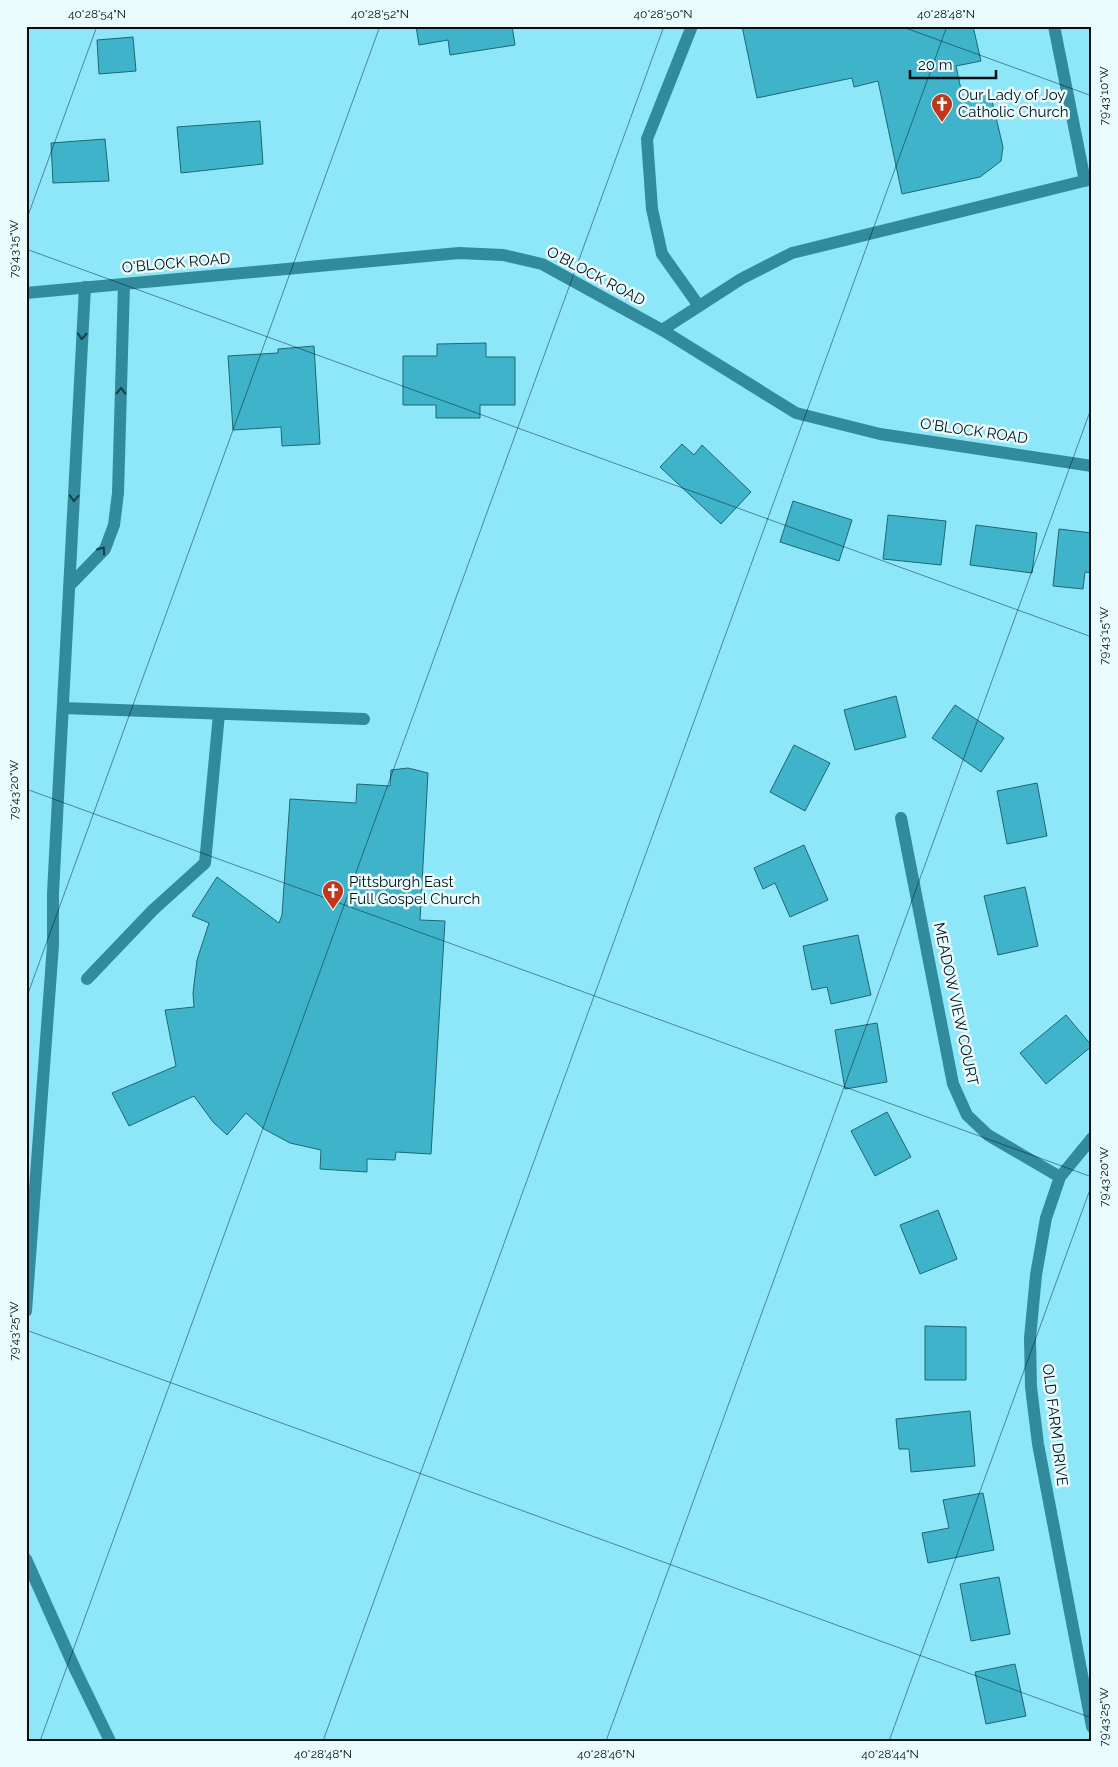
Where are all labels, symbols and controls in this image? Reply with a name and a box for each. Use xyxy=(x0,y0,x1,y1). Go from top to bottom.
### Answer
text: 40°28'54"N xyxy=(68,7,126,21)
text: 40°28'52"N xyxy=(351,7,409,21)
text: 40°28'50"N xyxy=(634,7,692,21)
text: 40°28'48"N xyxy=(917,7,975,21)
scale bar xyxy=(910,48,997,80)
text: 20 m xyxy=(918,56,953,74)
text: 79°43'10"W xyxy=(1097,66,1111,125)
place label: Our Lady of Joy Catholic Church xyxy=(958,86,1068,121)
church icon: Our Lady of Joy Catholic Church xyxy=(930,92,954,123)
text: 79°43'15"W xyxy=(7,219,21,278)
street label: O'BLOCK ROAD xyxy=(544,242,649,310)
street label: O'BLOCK ROAD xyxy=(121,249,231,277)
one-way arrow xyxy=(77,332,87,340)
one-way arrow xyxy=(115,387,126,395)
street label: O'BLOCK ROAD xyxy=(919,415,1029,448)
one-way arrow xyxy=(68,495,79,503)
one-way arrow xyxy=(96,546,105,556)
text: 79°43'15"W xyxy=(1097,606,1111,665)
text: 79°43'20"W xyxy=(7,760,21,820)
place label: Pittsburgh East Full Gospel Church xyxy=(349,873,480,908)
church icon: Pittsburgh East Full Gospel Church xyxy=(321,879,345,910)
street label: MEADOW VIEW COURT xyxy=(930,921,982,1087)
text: 79°43'20"W xyxy=(1097,1147,1111,1207)
text: 79°43'25"W xyxy=(7,1301,21,1361)
street label: OLD FARM DRIVE xyxy=(1039,1363,1071,1487)
text: 79°43'25"W xyxy=(1097,1687,1111,1747)
text: 40°28'48"N xyxy=(294,1747,352,1761)
text: 40°28'46"N xyxy=(577,1747,635,1761)
text: 40°28'44"N xyxy=(861,1747,919,1761)

